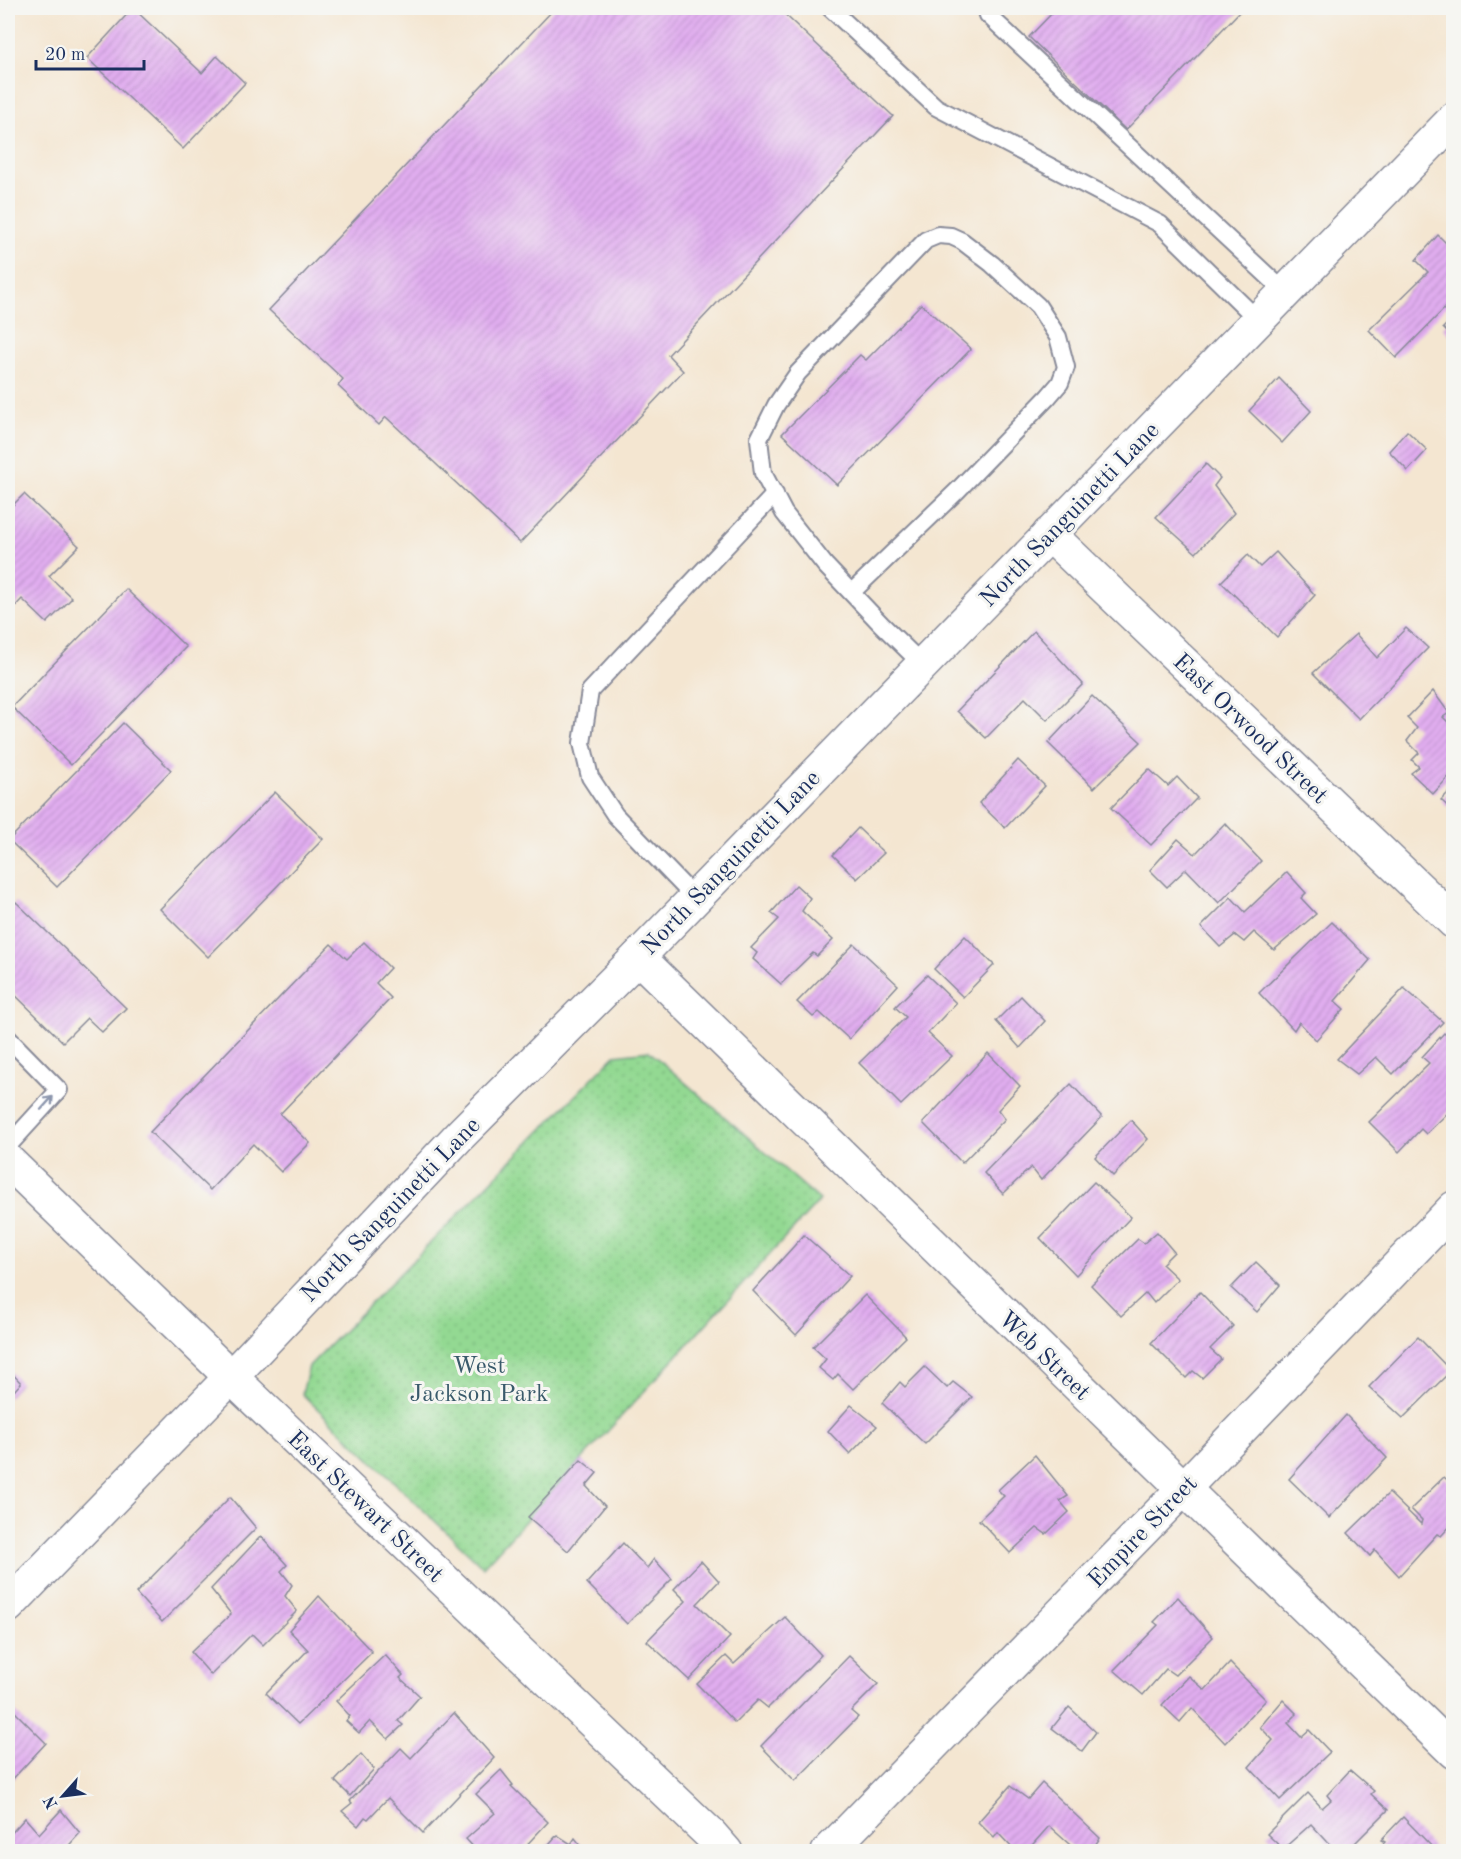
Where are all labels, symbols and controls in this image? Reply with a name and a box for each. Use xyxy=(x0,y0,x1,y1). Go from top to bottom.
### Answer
scale bar xyxy=(36,33,144,71)
text: 20 m xyxy=(45,46,85,64)
street label: North Sanguinetti Lane xyxy=(976,418,1165,612)
street label: East Orwood Street xyxy=(1168,650,1332,809)
street label: North Sanguinetti Lane xyxy=(637,766,826,960)
one-way arrow xyxy=(40,1096,54,1111)
street label: North Sanguinetti Lane xyxy=(297,1113,486,1307)
street label: Web Street xyxy=(993,1307,1094,1406)
park label: West Jackson Park xyxy=(409,1355,549,1407)
street label: East Stewart Street xyxy=(282,1427,447,1588)
street label: Empire Street xyxy=(1084,1472,1203,1593)
north arrow xyxy=(33,1766,93,1826)
text: N xyxy=(41,1792,61,1811)

